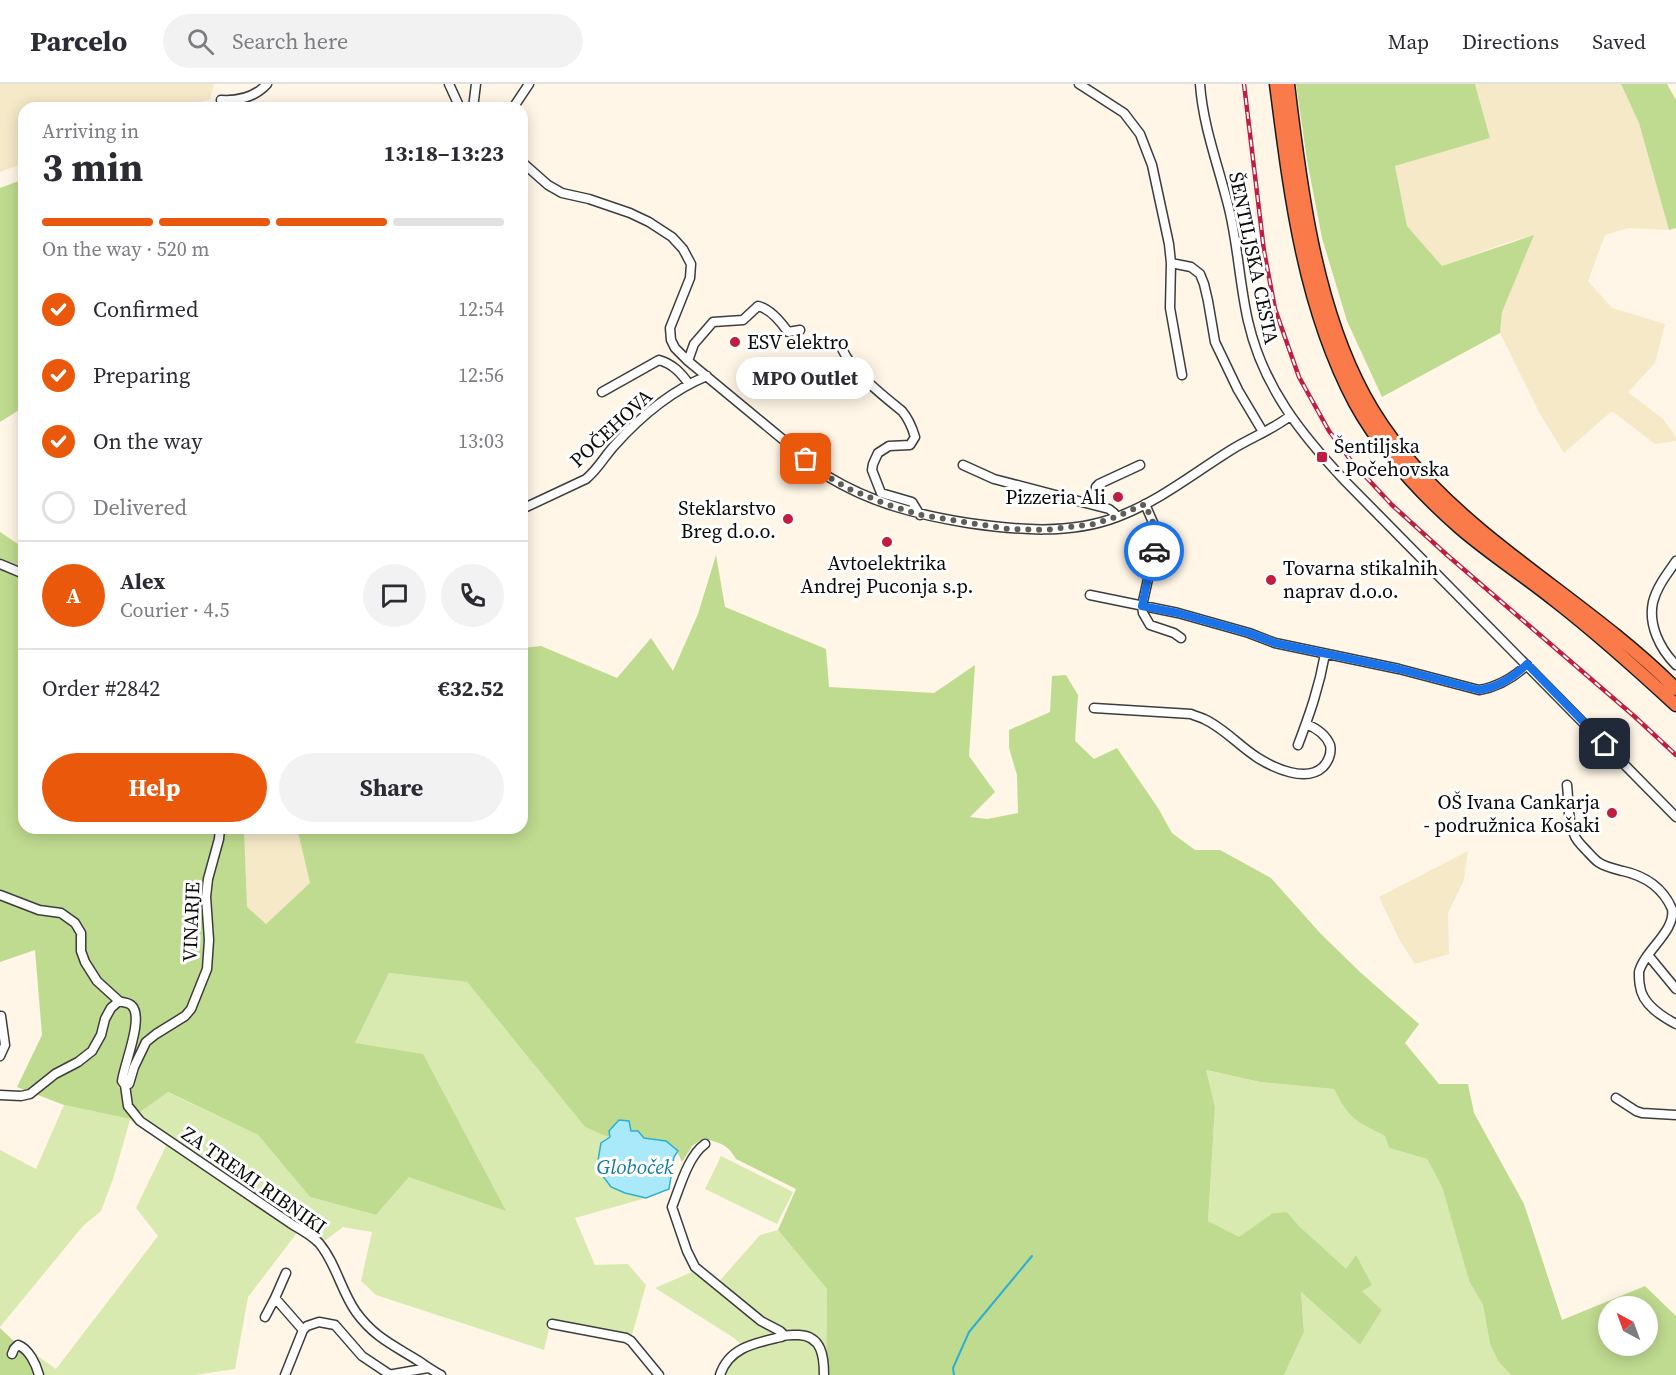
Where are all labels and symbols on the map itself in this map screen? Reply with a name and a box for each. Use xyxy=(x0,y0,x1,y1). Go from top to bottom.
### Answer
street label: ŠENTILJSKA CESTA xyxy=(1222,169,1286,347)
place label: ESV elektro xyxy=(747,328,849,356)
marker: ESV elektro xyxy=(728,335,742,349)
callout: MPO Outlet xyxy=(737,357,875,399)
street label: POČEHOVA xyxy=(564,382,659,474)
place label: Šentiljska - Počehovska xyxy=(1334,432,1450,483)
pin xyxy=(780,433,831,484)
marker: Šentiljska - Počehovska xyxy=(1315,450,1329,464)
place label: Pizzeria Ali xyxy=(1005,483,1106,511)
marker: Pizzeria Ali xyxy=(1111,490,1125,504)
place label: Steklarstvo Breg d.o.o. xyxy=(678,494,776,545)
marker: Steklarstvo Breg d.o.o. xyxy=(781,512,795,526)
courier xyxy=(1124,521,1184,581)
marker: Avtoelektrika Andrej Puconja s.p. xyxy=(880,535,894,549)
place label: Avtoelektrika Andrej Puconja s.p. xyxy=(801,549,973,600)
place label: Tovarna stikalnih naprav d.o.o. xyxy=(1283,554,1438,605)
marker: Tovarna stikalnih naprav d.o.o. xyxy=(1264,573,1278,587)
pin xyxy=(1579,718,1630,769)
place label: OŠ Ivana Cankarja - podružnica Košaki xyxy=(1424,788,1601,839)
marker: OŠ Ivana Cankarja - podružnica Košaki xyxy=(1605,806,1619,820)
street label: VINARJE xyxy=(176,881,206,963)
street label: ZA TREMI RIBNIKI xyxy=(176,1119,332,1241)
water label: Globoček xyxy=(597,1152,674,1181)
north arrow xyxy=(1598,1296,1658,1356)

